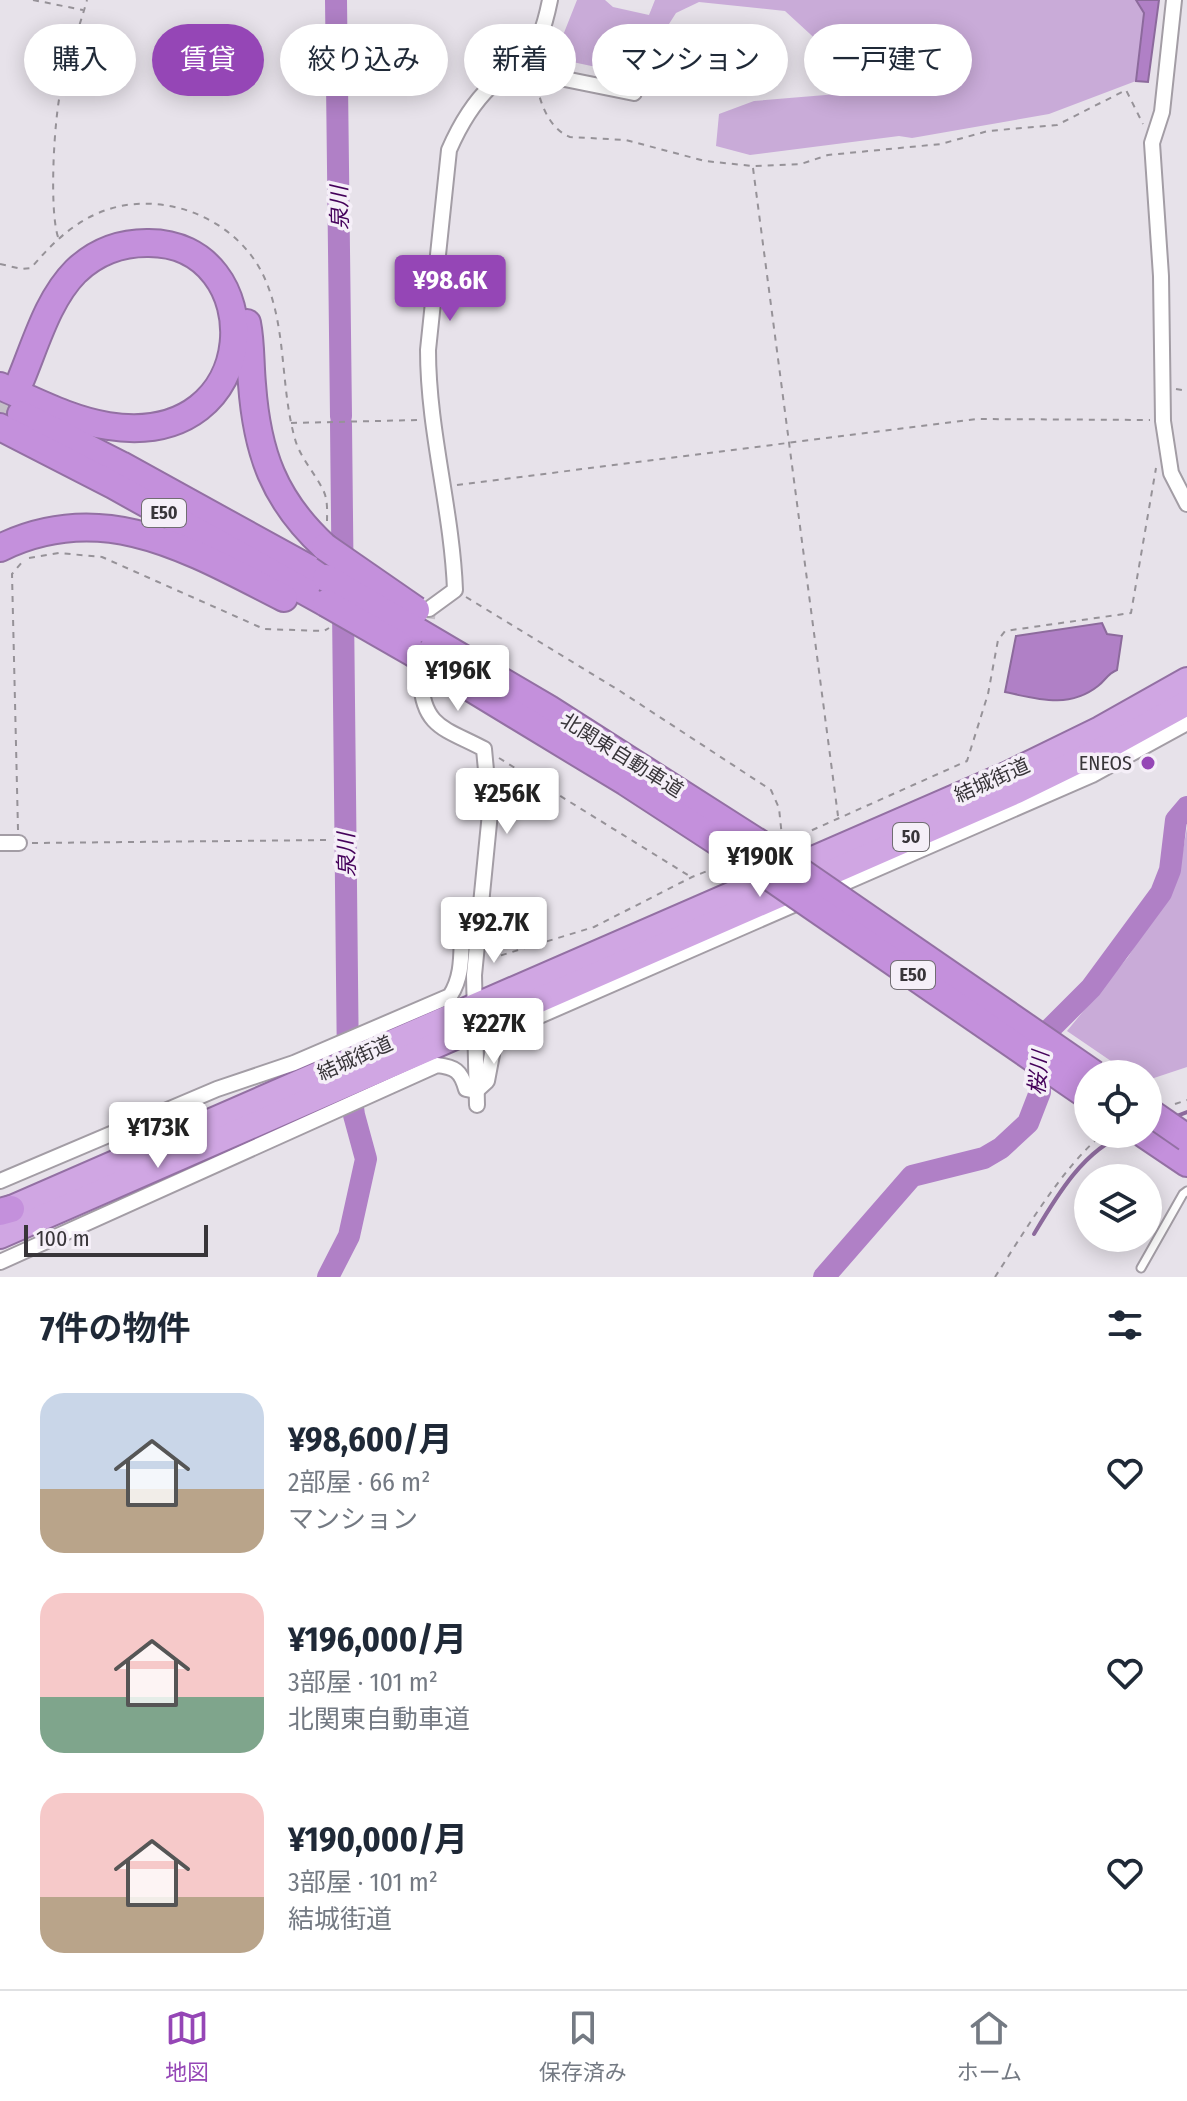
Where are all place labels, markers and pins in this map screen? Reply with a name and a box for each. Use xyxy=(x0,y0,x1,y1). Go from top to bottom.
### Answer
pin: ¥98.6K xyxy=(385,255,515,323)
pin: ¥196K xyxy=(402,645,514,713)
place label: ENEOS xyxy=(1079,751,1132,775)
marker: ENEOS xyxy=(1139,754,1157,772)
pin: ¥256K xyxy=(451,768,563,836)
pin: ¥190K xyxy=(704,831,816,899)
pin: ¥92.7K xyxy=(429,897,559,965)
pin: ¥227K xyxy=(438,998,550,1066)
pin: ¥173K xyxy=(102,1102,214,1170)

